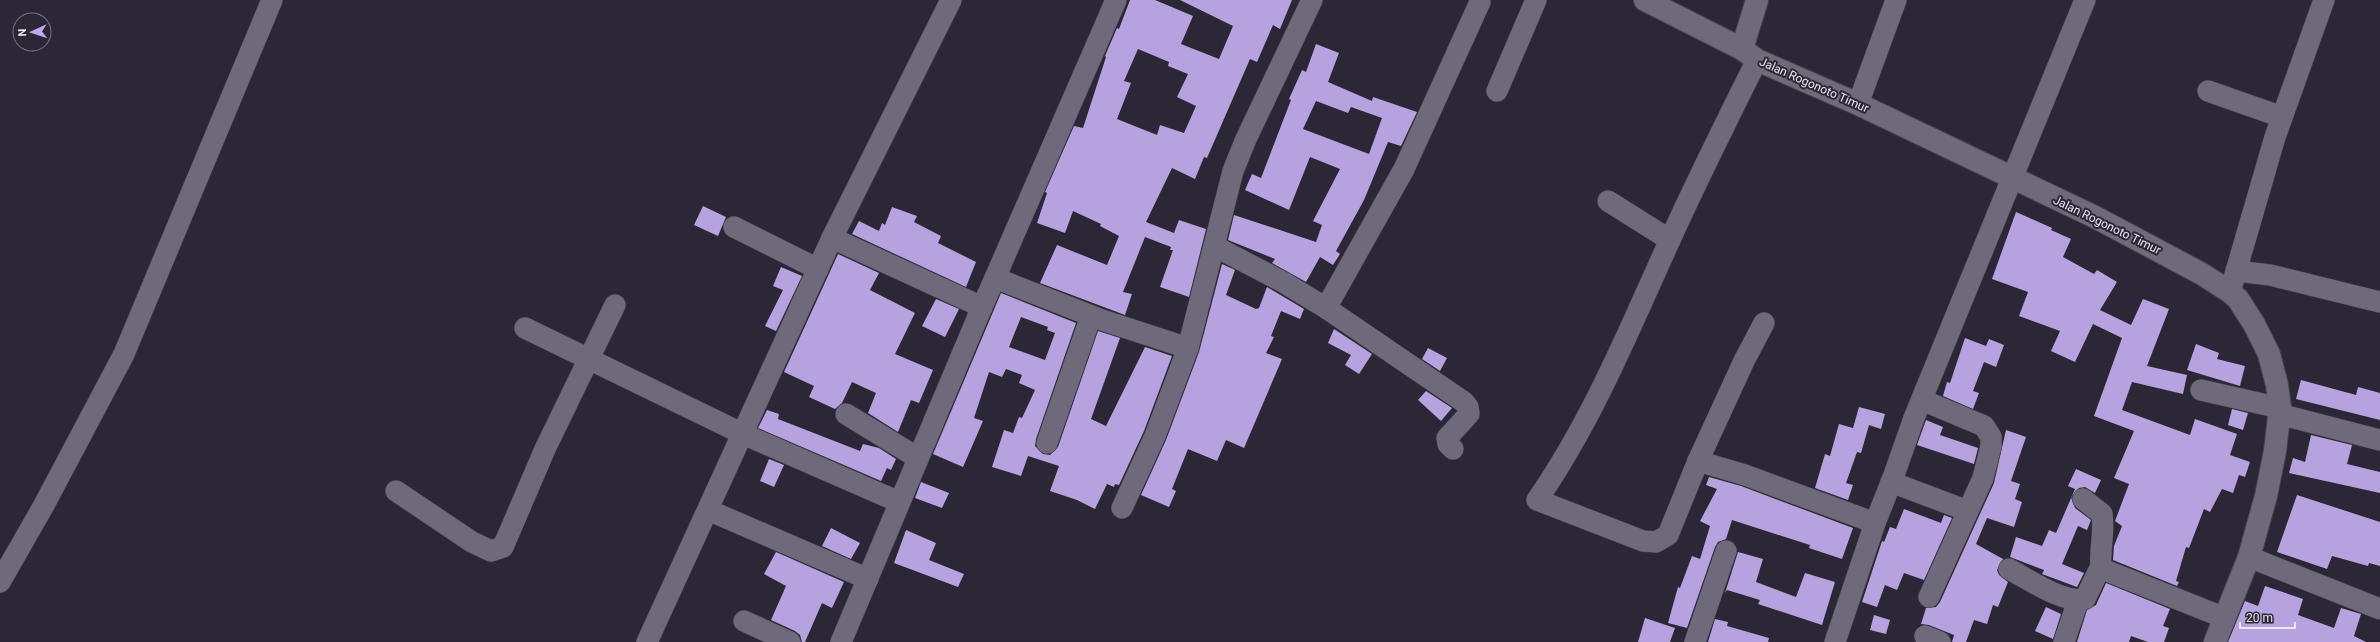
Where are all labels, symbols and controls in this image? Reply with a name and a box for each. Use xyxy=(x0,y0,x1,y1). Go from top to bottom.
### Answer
north arrow xyxy=(12,12,52,52)
text: N xyxy=(16,28,29,37)
street label: Jalan Rogonoto Timur xyxy=(1757,55,1871,115)
street label: Jalan Rogonoto Timur xyxy=(2051,193,2163,257)
scale bar xyxy=(2240,604,2295,630)
text: 20 m xyxy=(2246,611,2273,625)

